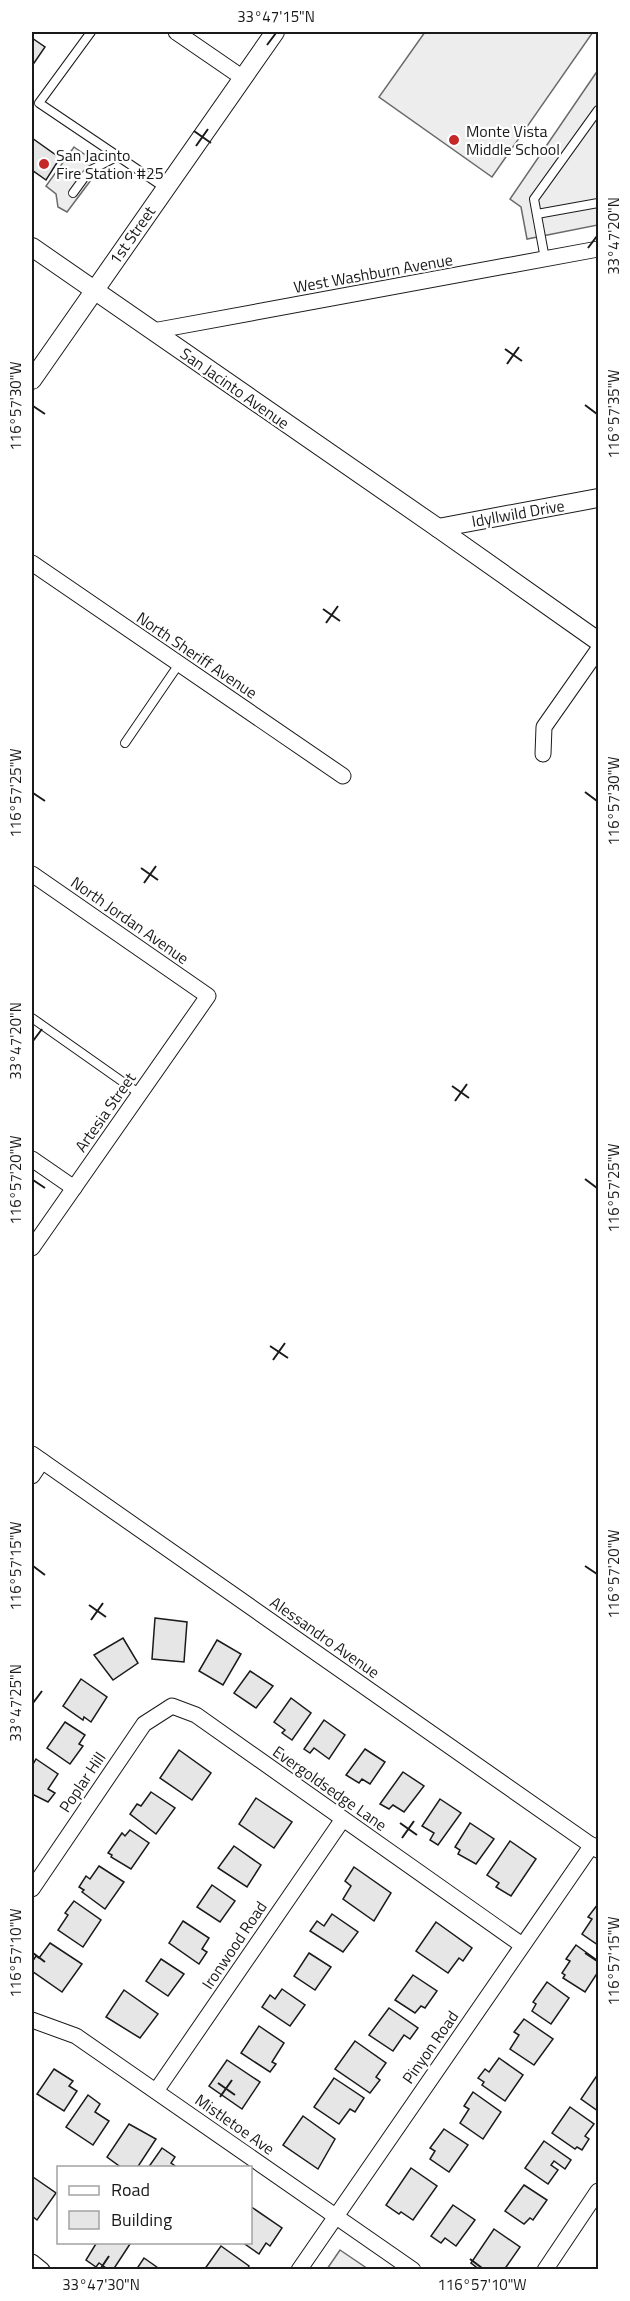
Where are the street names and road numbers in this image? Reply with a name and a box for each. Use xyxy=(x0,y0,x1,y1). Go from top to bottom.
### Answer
street label: 1st Street xyxy=(103,200,161,269)
street label: West Washburn Avenue xyxy=(292,247,454,299)
street label: San Jacinto Avenue xyxy=(176,341,294,435)
street label: Idyllwild Drive xyxy=(470,493,566,533)
street label: North Sheriff Avenue xyxy=(132,606,262,704)
street label: North Jordan Avenue xyxy=(66,870,194,970)
street label: Artesia Street xyxy=(69,1067,142,1157)
street label: Alessandro Avenue xyxy=(265,1590,385,1684)
street label: Evergoldsedge Lane xyxy=(268,1740,392,1836)
street label: Poplar Hill xyxy=(53,1747,111,1817)
street label: Ironwood Road xyxy=(196,1896,272,1994)
street label: Pinyon Road xyxy=(396,2006,464,2088)
street label: Mistletoe Ave xyxy=(190,2088,280,2160)

